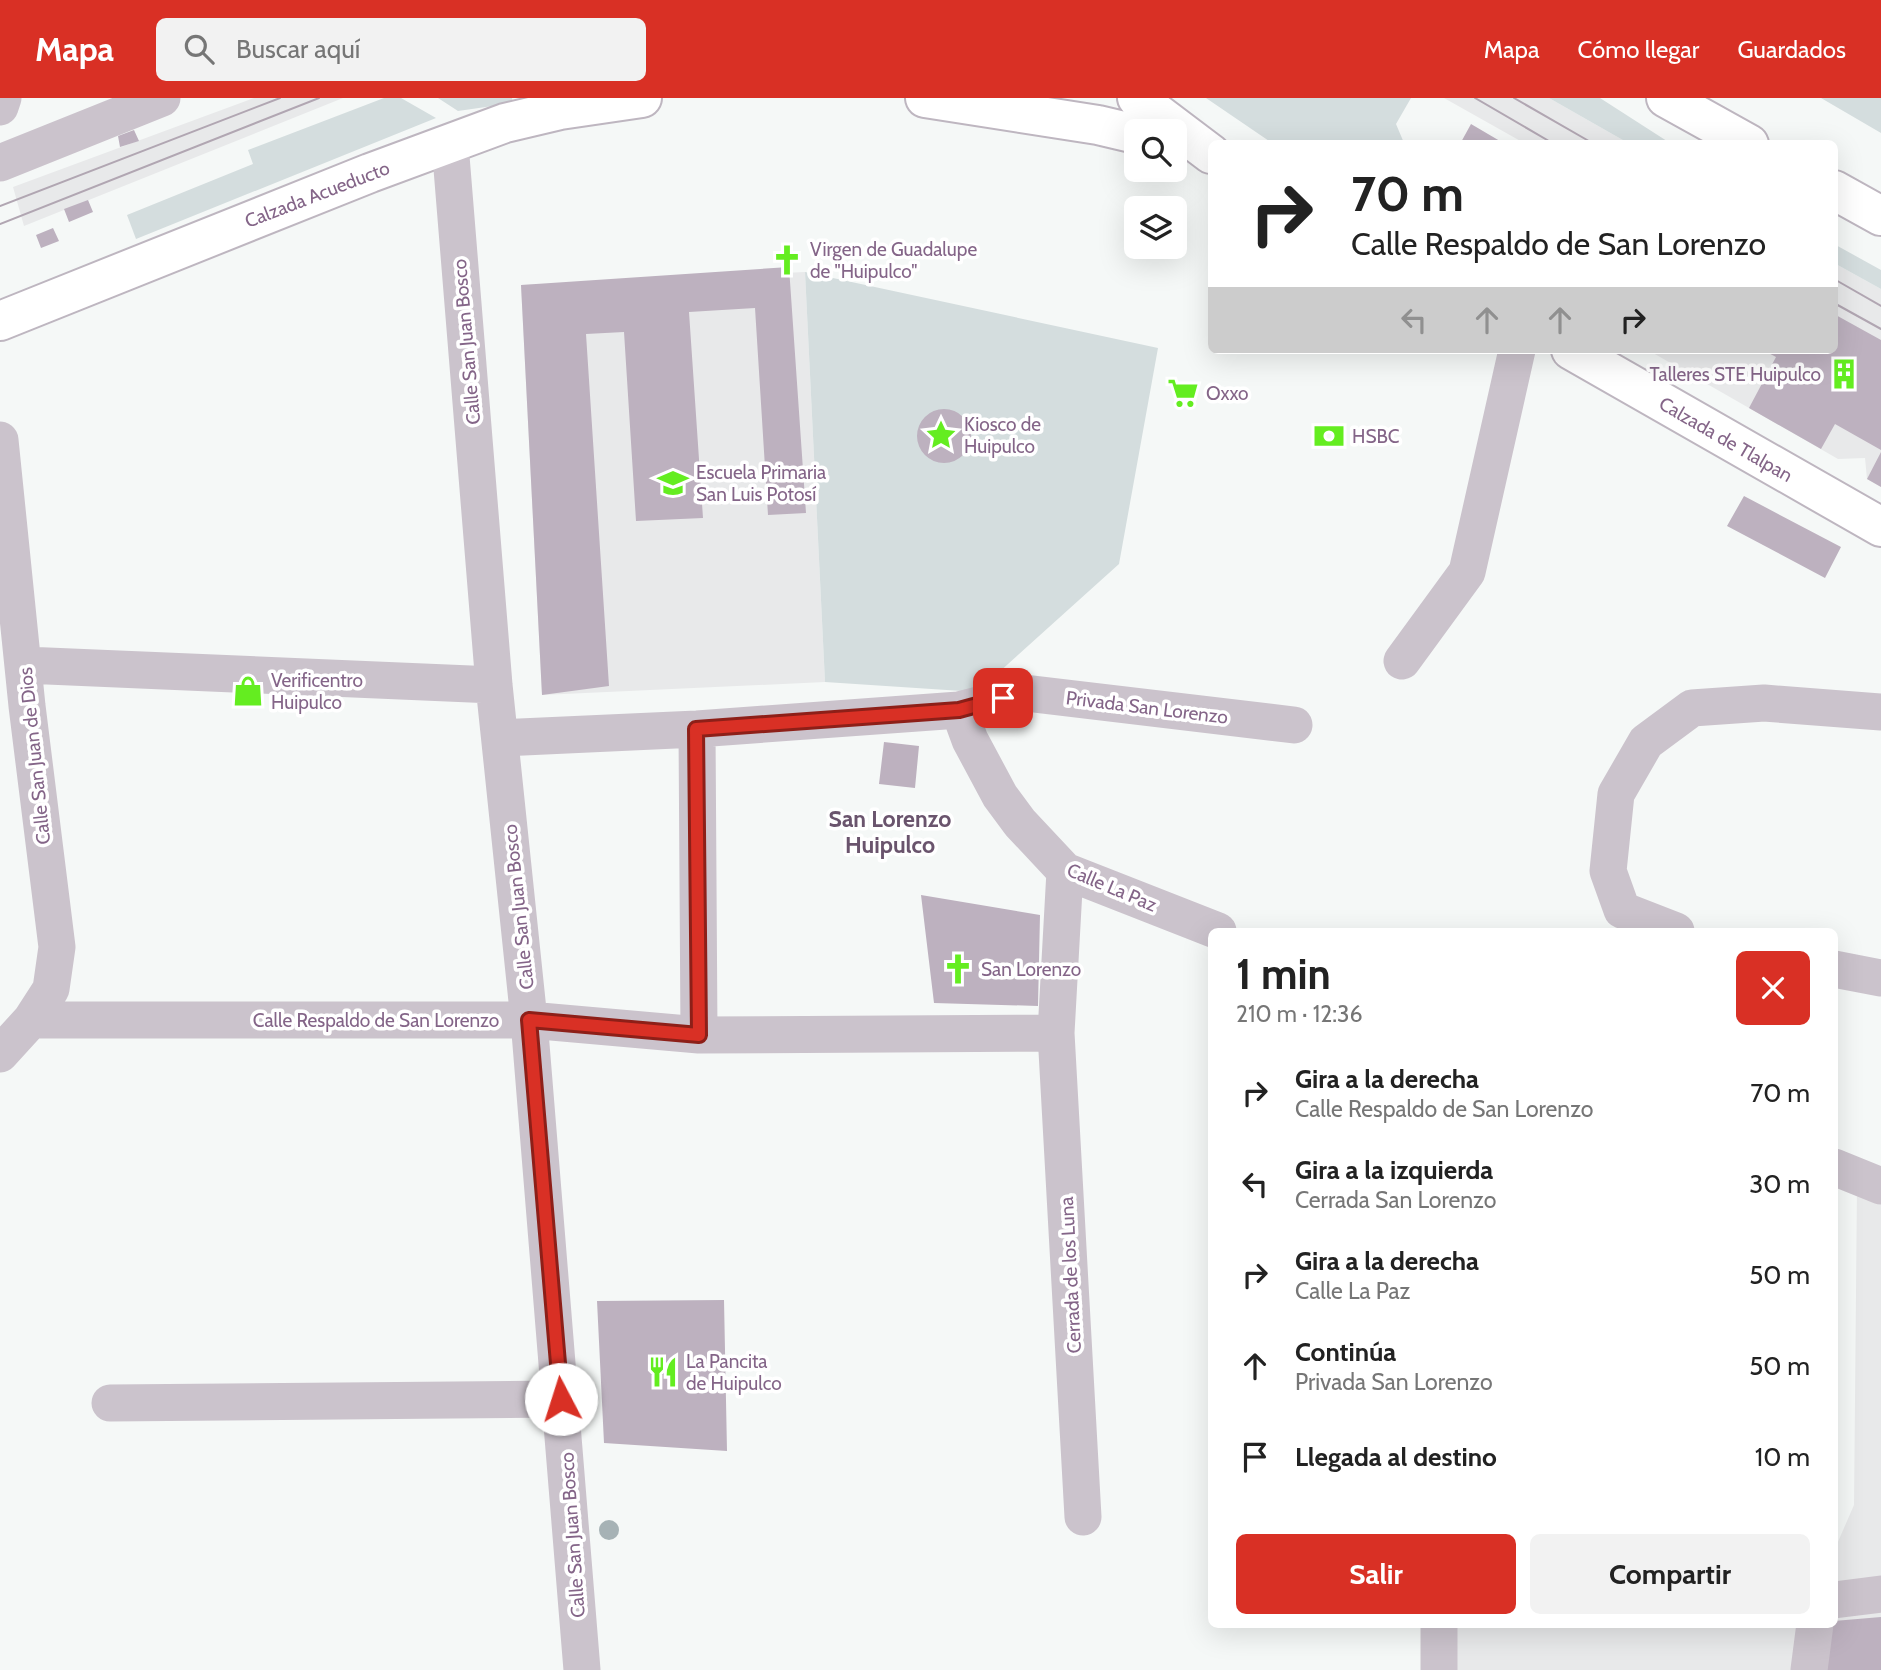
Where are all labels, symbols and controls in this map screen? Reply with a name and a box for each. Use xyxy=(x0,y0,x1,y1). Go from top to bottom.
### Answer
search box xyxy=(156,18,646,81)
text: Mapa xyxy=(35,29,114,69)
icon: search xyxy=(180,30,218,68)
text: Buscar aquí xyxy=(236,33,360,65)
text: Mapa xyxy=(1484,35,1540,64)
text: Cómo llegar xyxy=(1578,35,1699,64)
text: Guardados xyxy=(1737,35,1846,64)
map controls xyxy=(1124,119,1187,259)
button: search xyxy=(1124,119,1187,182)
street label: Calzada Acueducto xyxy=(242,156,393,233)
text: 70 m xyxy=(1351,164,1464,223)
icon: right xyxy=(1236,168,1327,259)
button: layers xyxy=(1124,196,1187,259)
text: Calle Respaldo de San Lorenzo xyxy=(1351,224,1766,263)
place label: Virgen de Guadalupe de "Huipulco" xyxy=(810,238,977,283)
church icon: Virgen de Guadalupe de "Huipulco" xyxy=(770,243,804,277)
street label: Calle San Juan Bosco xyxy=(448,258,485,426)
icon: left xyxy=(1395,301,1433,339)
icon: ahead xyxy=(1468,301,1506,339)
icon: ahead xyxy=(1541,301,1579,339)
icon: right xyxy=(1614,301,1652,339)
building icon: Talleres STE Huipulco xyxy=(1827,357,1861,391)
place label: Talleres STE Huipulco xyxy=(1650,363,1821,386)
supermarket icon: Oxxo xyxy=(1166,376,1200,410)
place label: Oxxo xyxy=(1206,382,1249,405)
street label: Calzada de Tlalpan xyxy=(1655,392,1797,487)
place label: Kiosco de Huipulco xyxy=(964,413,1041,458)
place icon: Kiosco de Huipulco xyxy=(924,418,958,452)
bank icon: HSBC xyxy=(1312,419,1346,453)
place label: HSBC xyxy=(1352,425,1400,448)
place label: Escuela Primaria San Luis Potosí xyxy=(696,461,826,506)
school or university icon: Escuela Primaria San Luis Potosí xyxy=(656,466,690,500)
street label: Calle San Juan de Dios xyxy=(14,666,55,846)
pin xyxy=(973,668,1033,728)
place label: Verificentro Huipulco xyxy=(271,669,363,714)
shop icon: Verificentro Huipulco xyxy=(231,674,265,708)
icon: arrive xyxy=(984,679,1022,717)
street label: Privada San Lorenzo xyxy=(1065,686,1229,729)
district label: San Lorenzo Huipulco xyxy=(829,805,951,859)
street label: Calle San Juan Bosco xyxy=(498,823,539,991)
street label: Calle La Paz xyxy=(1063,858,1160,917)
text: 1 min xyxy=(1236,948,1331,1000)
button: close xyxy=(1736,951,1810,1025)
church icon: San Lorenzo xyxy=(941,952,975,986)
place label: San Lorenzo xyxy=(981,958,1081,981)
text: 210 m · 12:36 xyxy=(1236,1000,1363,1028)
street label: Calle Respaldo de San Lorenzo xyxy=(253,1009,499,1032)
text: Gira a la derecha xyxy=(1295,1063,1479,1095)
icon: right xyxy=(1236,1074,1274,1112)
text: 70 m xyxy=(1750,1077,1810,1109)
text: Calle Respaldo de San Lorenzo xyxy=(1295,1095,1593,1123)
text: Gira a la izquierda xyxy=(1295,1154,1493,1186)
icon: left xyxy=(1236,1165,1274,1203)
text: 30 m xyxy=(1749,1168,1810,1200)
text: Cerrada San Lorenzo xyxy=(1295,1186,1496,1214)
street label: Cerrada de los Luna xyxy=(1055,1196,1086,1354)
text: Gira a la derecha xyxy=(1295,1245,1479,1277)
icon: right xyxy=(1236,1256,1274,1294)
text: 50 m xyxy=(1749,1259,1810,1291)
text: Calle La Paz xyxy=(1295,1277,1410,1305)
text: Continúa xyxy=(1295,1336,1396,1368)
icon: ahead xyxy=(1236,1347,1274,1385)
place label: La Pancita de Huipulco xyxy=(686,1350,782,1395)
text: 50 m xyxy=(1749,1350,1810,1382)
restaurant icon: La Pancita de Huipulco xyxy=(646,1355,680,1389)
position arrow xyxy=(524,1362,598,1436)
text: Privada San Lorenzo xyxy=(1295,1368,1493,1396)
icon: arrive xyxy=(1236,1438,1274,1476)
text: Llegada al destino xyxy=(1295,1441,1497,1473)
text: 10 m xyxy=(1755,1441,1810,1473)
street label: Calle San Juan Bosco xyxy=(555,1451,590,1619)
button: Salir xyxy=(1236,1534,1516,1614)
button: Compartir xyxy=(1530,1534,1810,1614)

